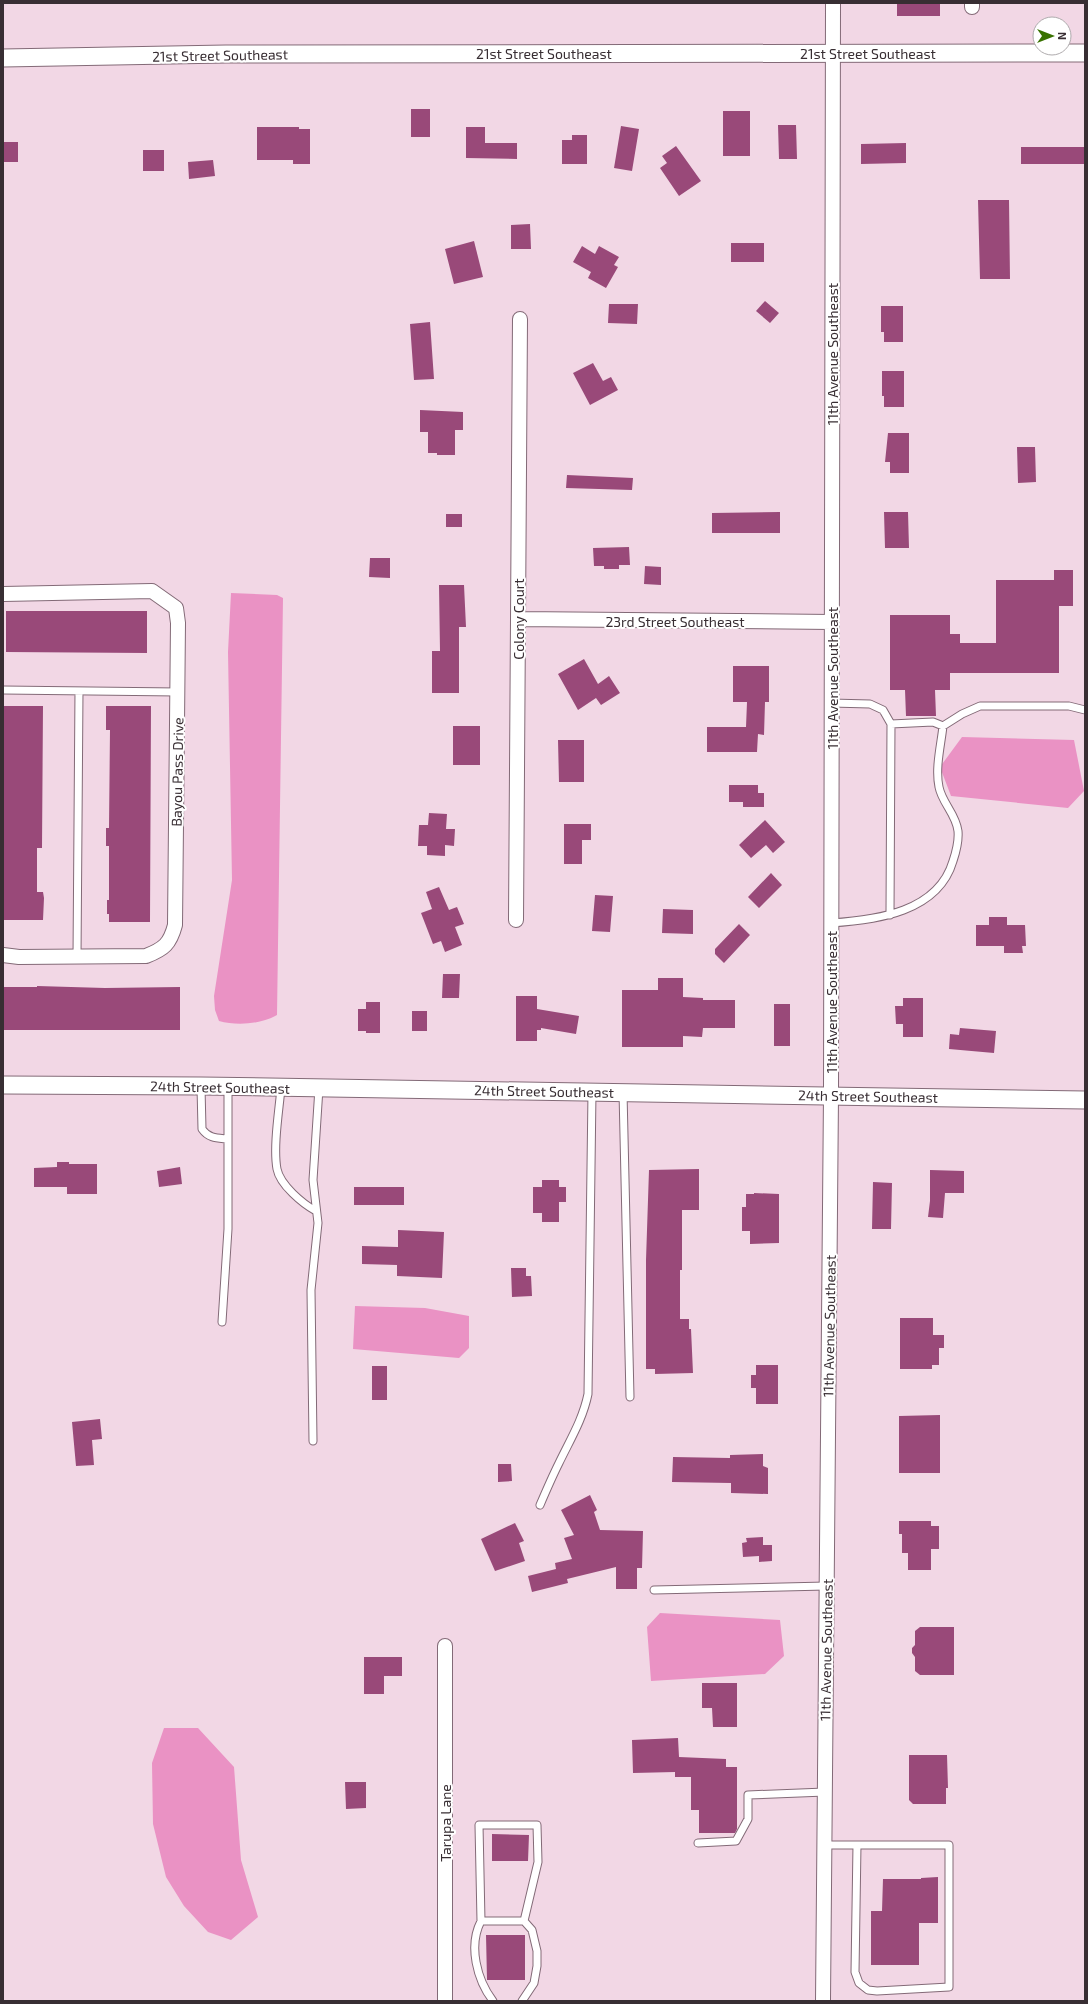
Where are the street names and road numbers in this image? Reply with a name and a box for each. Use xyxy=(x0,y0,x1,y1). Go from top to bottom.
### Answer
street label: 21st Street Southeast xyxy=(152,45,288,65)
street label: 21st Street Southeast xyxy=(476,45,612,62)
street label: 21st Street Southeast xyxy=(800,45,936,62)
street label: 11th Avenue Southeast xyxy=(824,283,841,425)
street label: Colony Court xyxy=(510,578,527,660)
street label: 11th Avenue Southeast xyxy=(824,607,841,749)
street label: 23rd Street Southeast xyxy=(605,613,745,630)
street label: Bayou Pass Drive xyxy=(168,717,186,827)
street label: 11th Avenue Southeast xyxy=(823,931,840,1073)
street label: 24th Street Southeast xyxy=(150,1077,290,1097)
street label: 24th Street Southeast xyxy=(474,1081,614,1101)
street label: 24th Street Southeast xyxy=(798,1086,938,1106)
street label: 11th Avenue Southeast xyxy=(819,1255,839,1397)
street label: 11th Avenue Southeast xyxy=(816,1579,836,1721)
street label: Tarupa Lane xyxy=(437,1784,454,1862)

